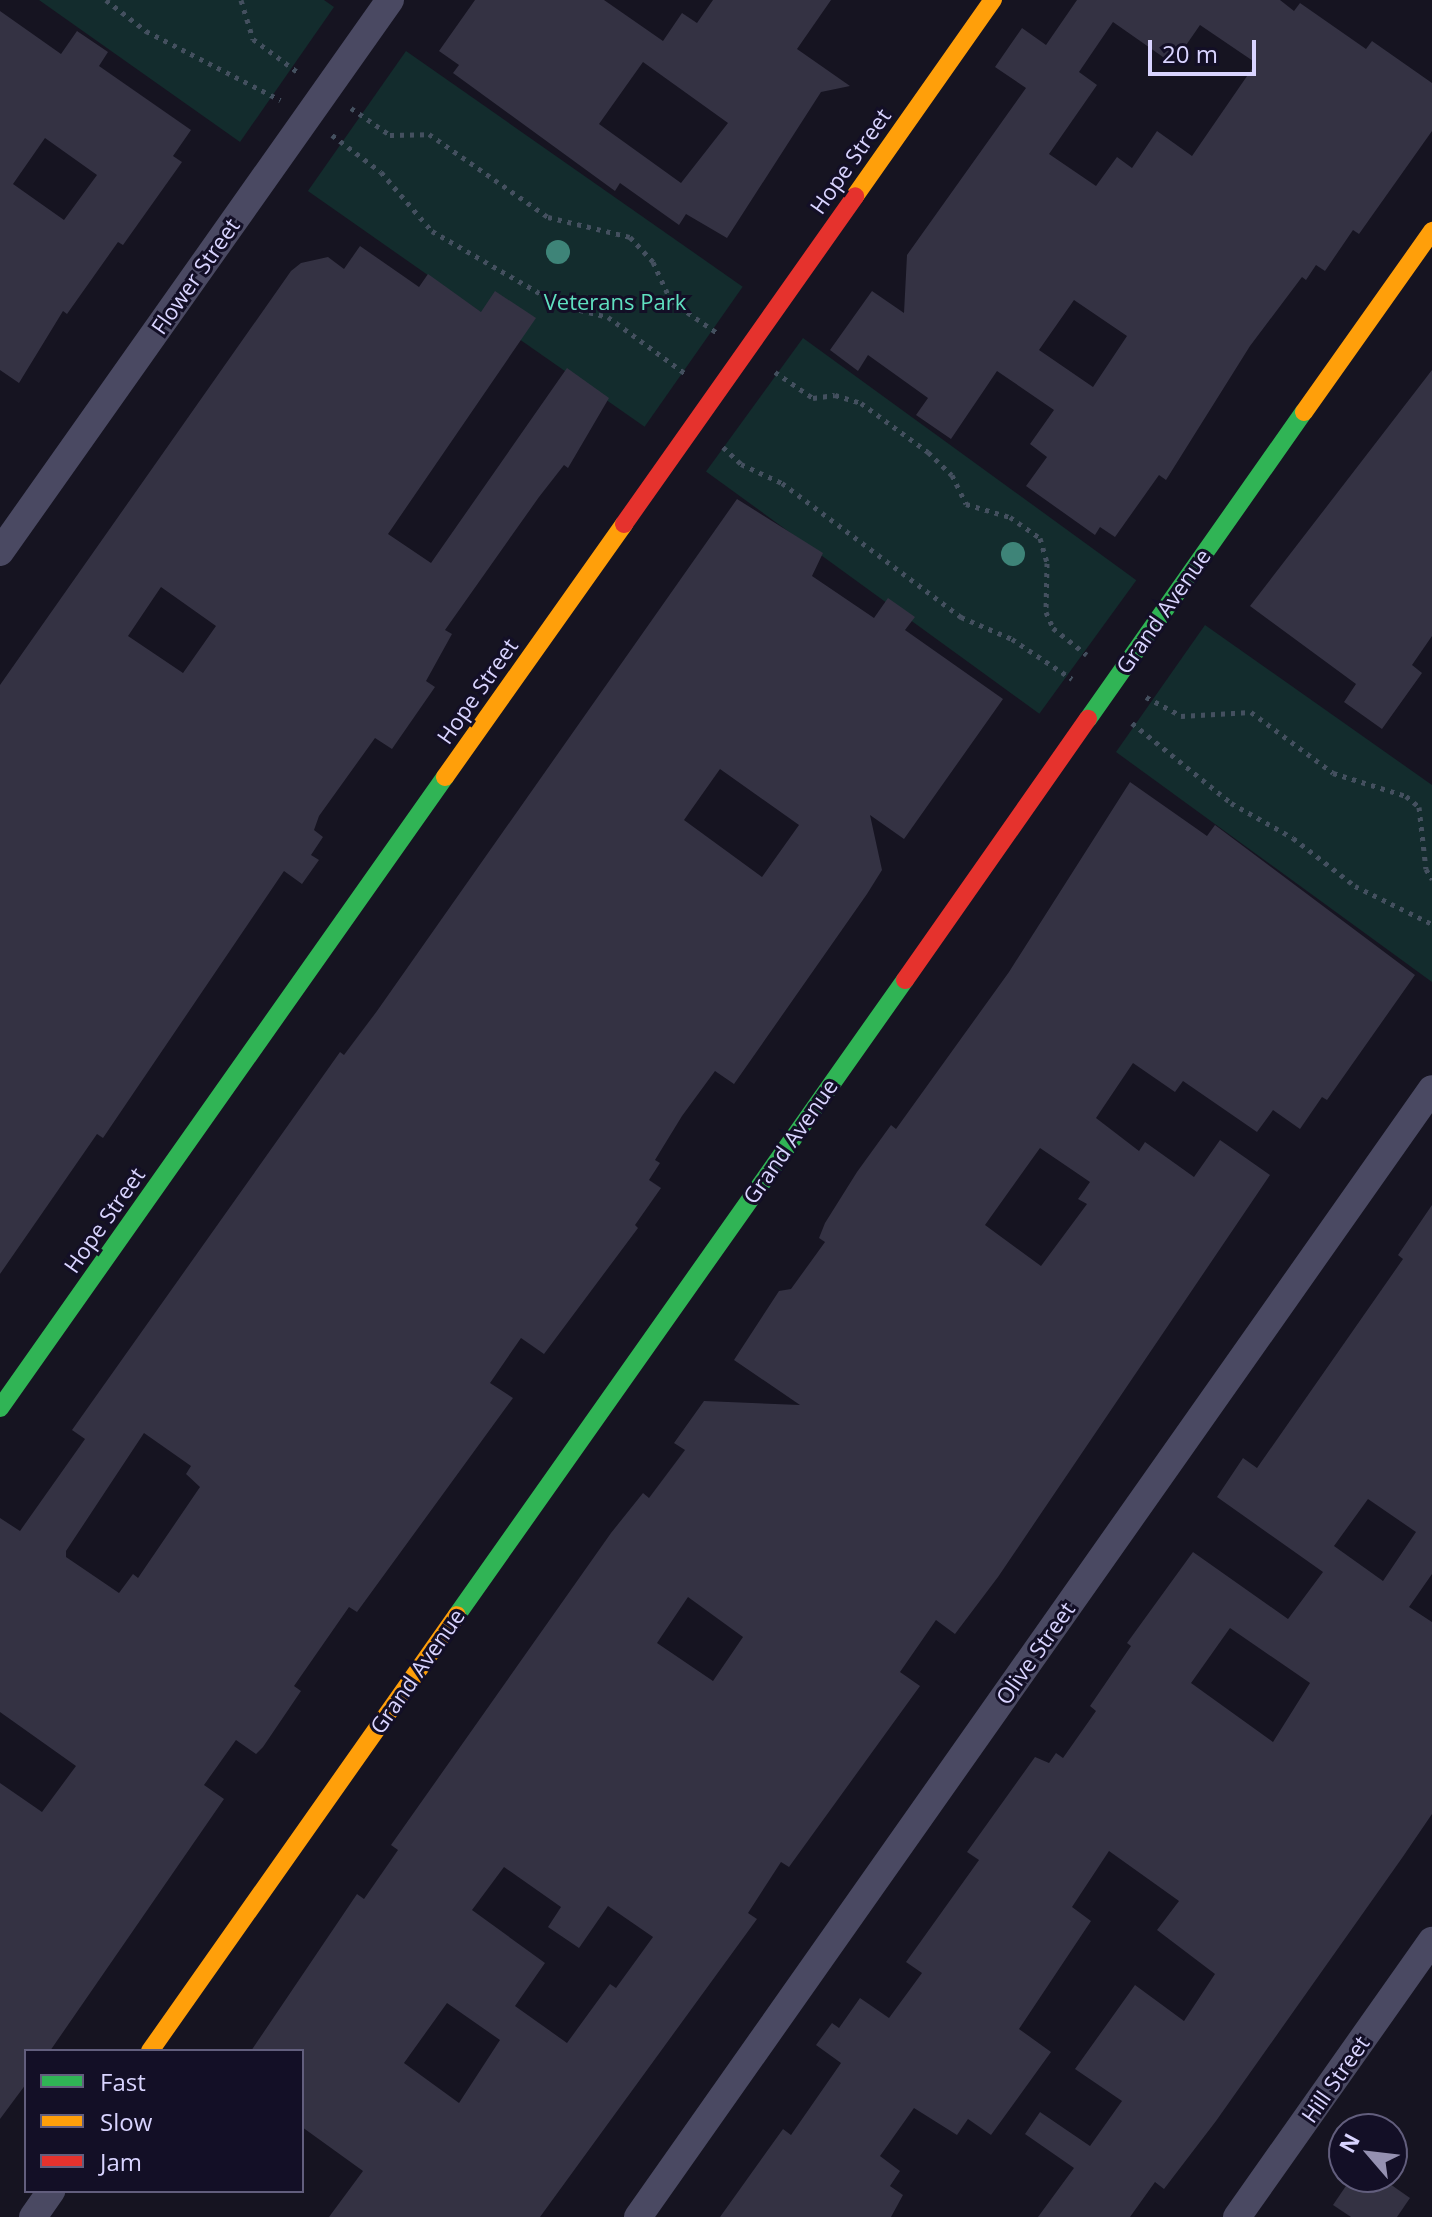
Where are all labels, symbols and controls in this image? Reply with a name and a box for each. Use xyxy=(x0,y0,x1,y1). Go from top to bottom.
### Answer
scale bar xyxy=(1152,24,1260,74)
text: 20 m xyxy=(1162,37,1218,70)
street label: Hope Street xyxy=(804,103,896,219)
street label: Flower Street xyxy=(145,213,245,339)
park label: Veterans Park xyxy=(544,289,686,315)
street label: Grand Avenue xyxy=(1110,543,1216,679)
street label: Hope Street xyxy=(431,633,523,749)
street label: Grand Avenue xyxy=(737,1073,843,1209)
street label: Hope Street xyxy=(58,1162,150,1278)
street label: Olive Street xyxy=(990,1597,1080,1709)
street label: Grand Avenue xyxy=(364,1603,470,1739)
street label: Hill Street xyxy=(1295,2030,1375,2128)
legend xyxy=(24,2049,304,2193)
text: Fast xyxy=(100,2065,146,2098)
text: Slow xyxy=(100,2105,152,2138)
north arrow xyxy=(1328,2113,1408,2193)
text: N xyxy=(1331,2128,1366,2158)
text: Jam xyxy=(100,2145,142,2178)

